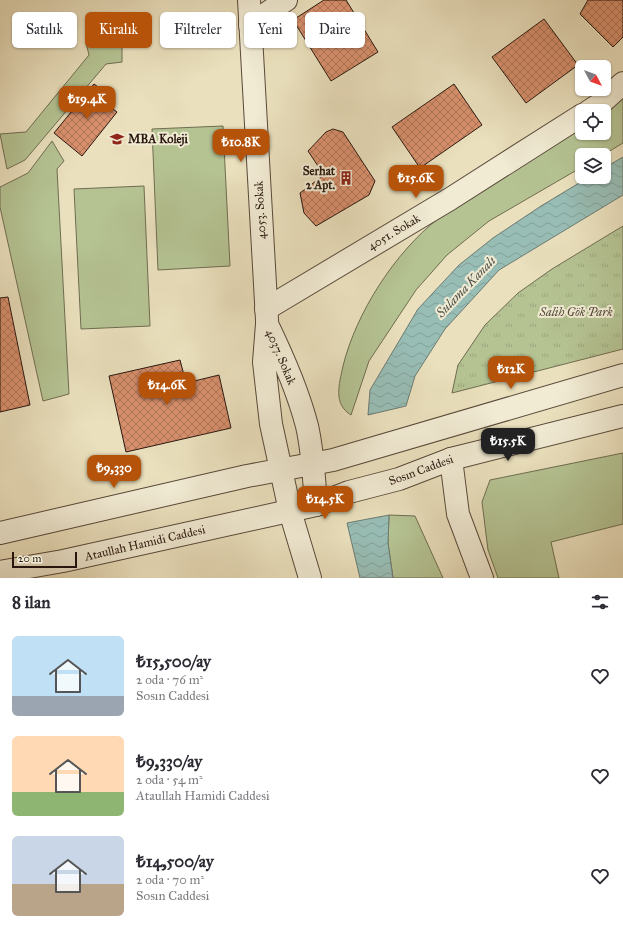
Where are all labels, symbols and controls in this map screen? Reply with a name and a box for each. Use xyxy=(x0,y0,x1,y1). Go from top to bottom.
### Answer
chip: Satılık xyxy=(12,12,77,48)
chip: Kiralık xyxy=(85,12,152,48)
chip: Filtreler xyxy=(160,12,236,48)
chip: Yeni xyxy=(244,12,297,48)
chip: Daire xyxy=(305,12,365,48)
north arrow xyxy=(575,60,611,96)
map controls xyxy=(575,60,611,184)
pin: ₺19.4K xyxy=(54,86,120,120)
text: ₺19.4K xyxy=(68,91,106,107)
button: locate xyxy=(575,104,611,140)
pin: ₺10.8K xyxy=(208,129,274,163)
school or university icon: MBA Koleji xyxy=(109,131,125,147)
place label: MBA Koleji xyxy=(128,132,189,147)
text: ₺10.8K xyxy=(222,134,260,150)
button: layers xyxy=(575,148,611,184)
place label: Serhat 2 Apt. xyxy=(303,164,336,193)
pin: ₺15.6K xyxy=(383,165,449,199)
building icon: Serhat 2 Apt. xyxy=(338,170,354,186)
text: ₺15.6K xyxy=(398,170,434,186)
street label: 4053. Sokak xyxy=(251,180,269,239)
street label: 4051. Sokak xyxy=(365,211,423,253)
water label: Sulama Kanalı xyxy=(432,253,499,322)
park label: Salih Gök Park xyxy=(538,305,613,319)
street label: 4037. Sokak xyxy=(263,327,299,387)
pin: ₺12K xyxy=(487,356,535,390)
text: ₺12K xyxy=(497,361,525,377)
pin: ₺14.6K xyxy=(134,372,200,406)
text: ₺14.6K xyxy=(148,377,186,393)
pin: ₺15.5K xyxy=(475,428,541,462)
text: ₺15.5K xyxy=(490,433,526,449)
street label: Sosın Caddesi xyxy=(387,452,456,488)
pin: ₺9,330 xyxy=(81,455,147,489)
text: ₺9,330 xyxy=(96,460,132,476)
pin: ₺14.5K xyxy=(292,486,358,520)
text: ₺14.5K xyxy=(306,491,344,507)
street label: Ataullah Hamidi Caddesi xyxy=(82,522,207,564)
scale bar xyxy=(12,550,77,569)
text: 20 m xyxy=(18,552,41,565)
icon: filters xyxy=(589,591,611,613)
text: 8 ilan xyxy=(12,592,50,613)
text: ₺15,500/ay xyxy=(136,651,211,672)
icon: home xyxy=(44,652,92,700)
icon: heart xyxy=(589,665,611,687)
text: 2 oda · 76 m² xyxy=(136,672,203,688)
text: Sosın Caddesi xyxy=(136,688,209,704)
text: ₺9,330/ay xyxy=(136,751,202,772)
icon: home xyxy=(44,752,92,800)
icon: heart xyxy=(589,765,611,787)
text: 2 oda · 54 m² xyxy=(136,772,203,788)
text: Ataullah Hamidi Caddesi xyxy=(136,788,269,804)
text: ₺14,500/ay xyxy=(136,851,214,872)
icon: home xyxy=(44,852,92,900)
icon: heart xyxy=(589,865,611,887)
text: 2 oda · 70 m² xyxy=(136,872,204,888)
text: Sosın Caddesi xyxy=(136,888,209,904)

